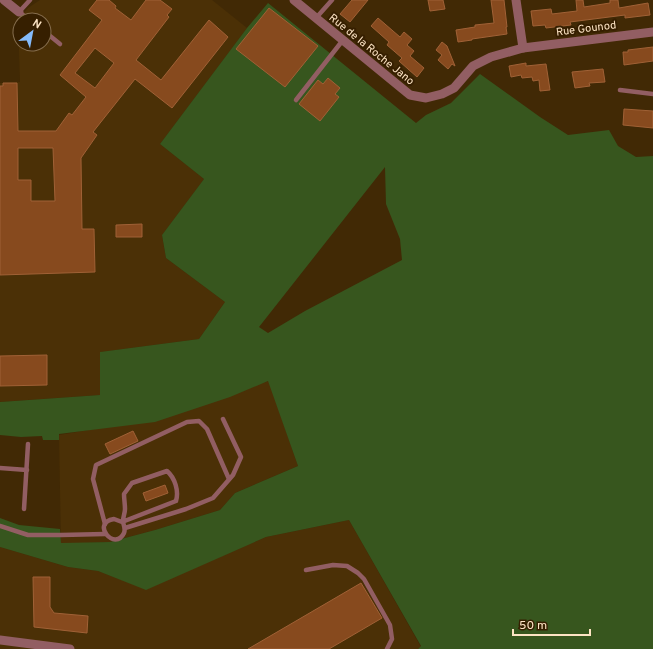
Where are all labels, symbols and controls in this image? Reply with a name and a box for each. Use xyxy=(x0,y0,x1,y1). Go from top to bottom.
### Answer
street label: Rue de la Roche Jano xyxy=(326,11,417,89)
north arrow xyxy=(12,12,52,52)
text: N xyxy=(30,16,44,32)
street label: Rue Gounod xyxy=(555,18,617,40)
scale bar xyxy=(513,611,590,637)
text: 50 m xyxy=(519,618,547,634)

